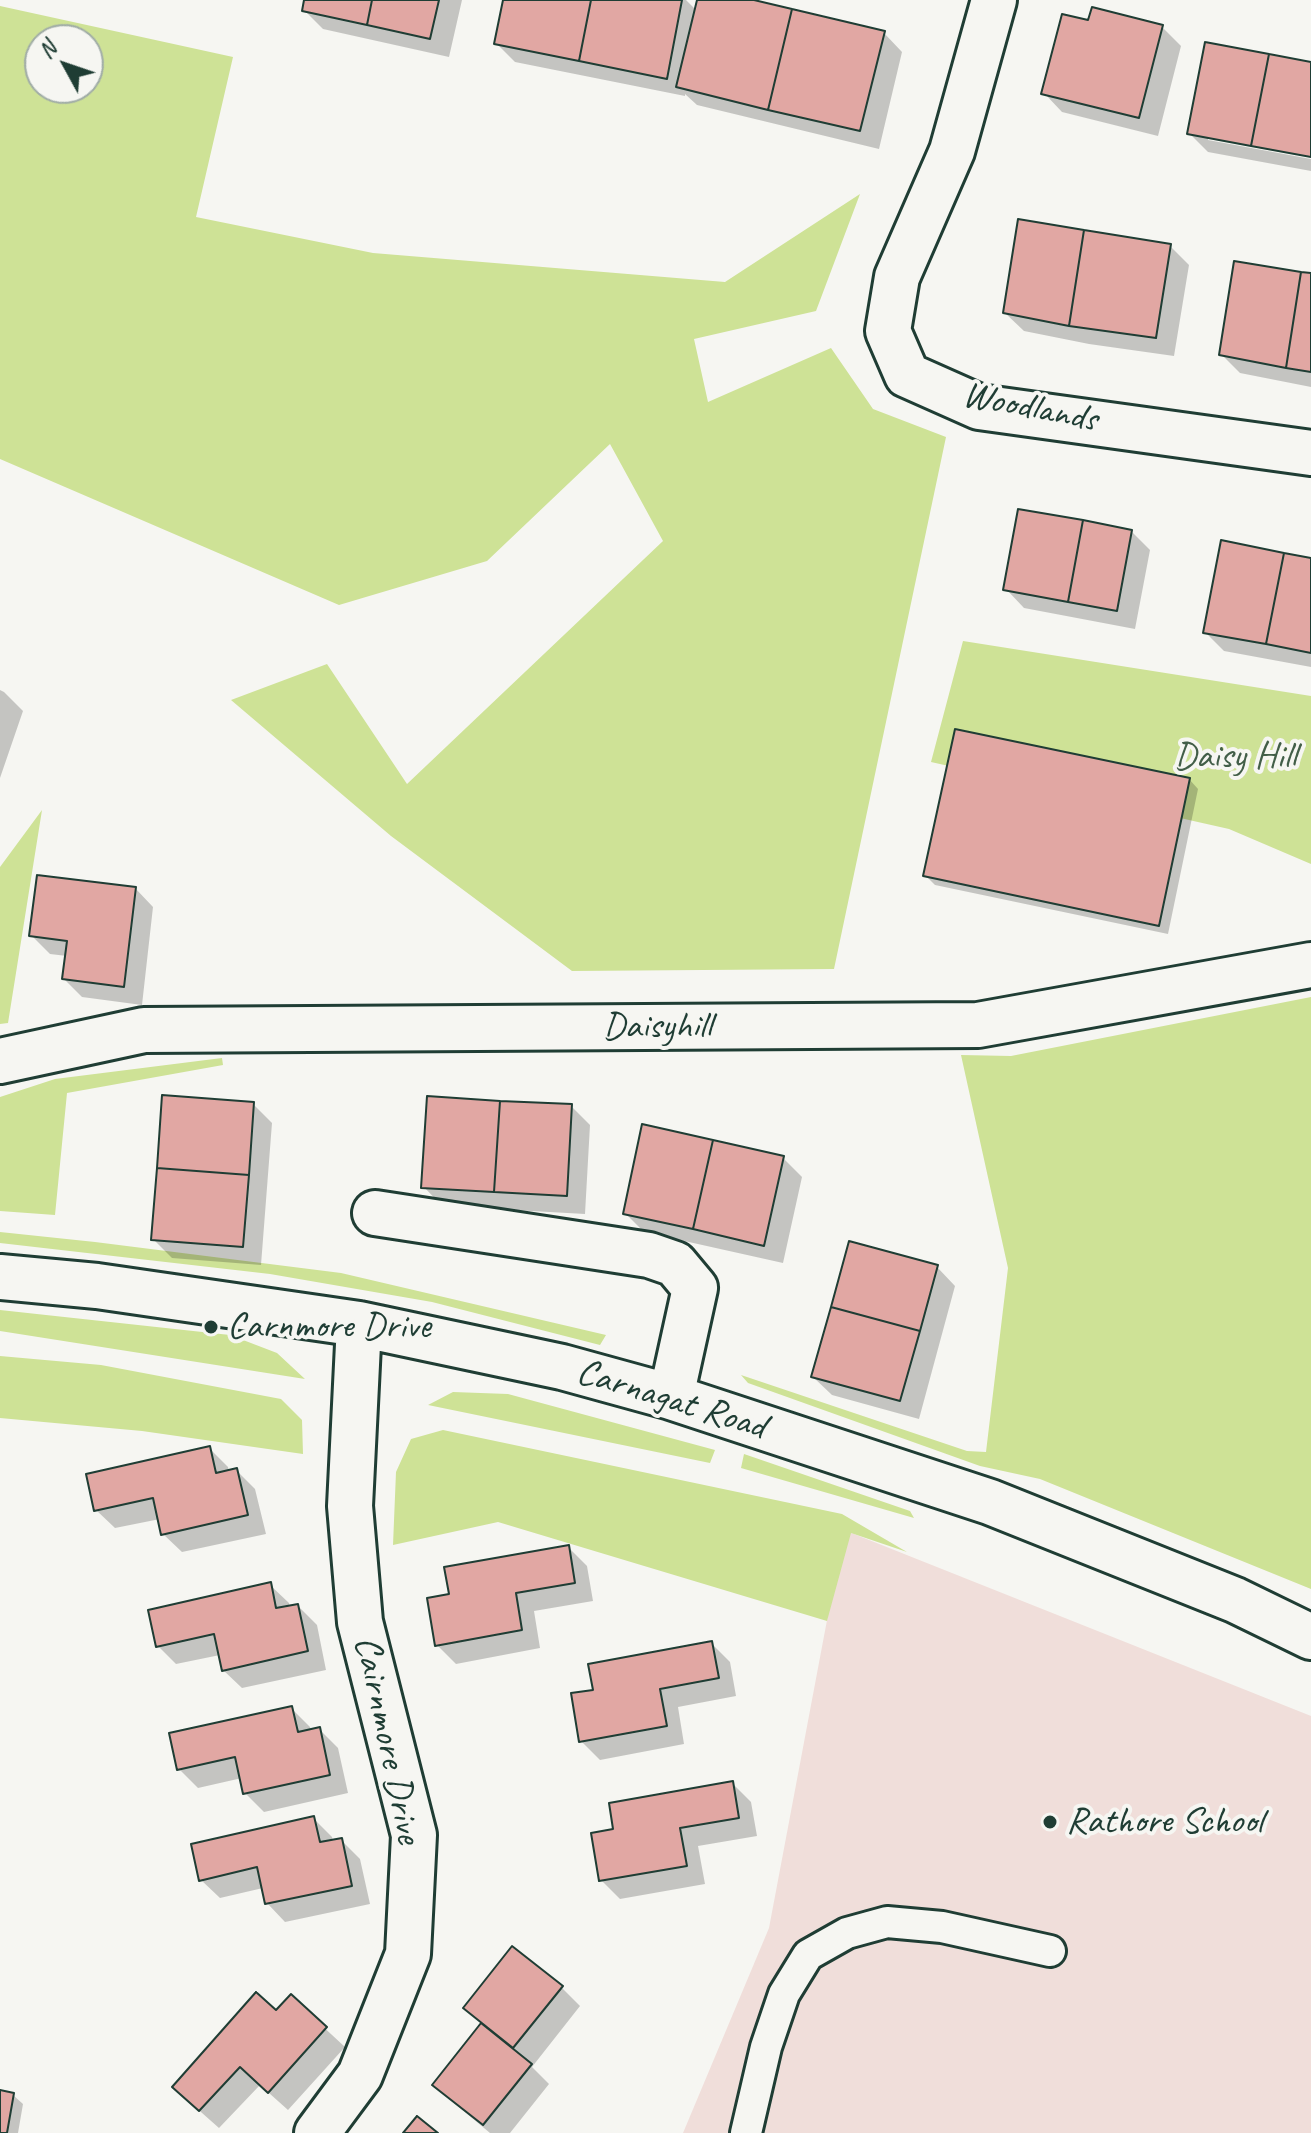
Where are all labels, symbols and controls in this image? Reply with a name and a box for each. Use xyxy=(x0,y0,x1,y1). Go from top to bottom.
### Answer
north arrow xyxy=(24,24,104,104)
text: N xyxy=(32,36,62,64)
street label: Woodlands xyxy=(959,373,1101,443)
park label: Daisy Hill xyxy=(1174,734,1296,780)
street label: Daisyhill xyxy=(603,1004,711,1050)
place label: Carnmore Drive xyxy=(227,1304,430,1350)
marker: Carnmore Drive xyxy=(202,1318,220,1336)
street label: Carnagat Road xyxy=(571,1350,771,1450)
street label: Cairnmore Drive xyxy=(343,1632,431,1848)
place label: Rathore School xyxy=(1066,1799,1263,1845)
marker: Rathore School xyxy=(1041,1813,1059,1831)

